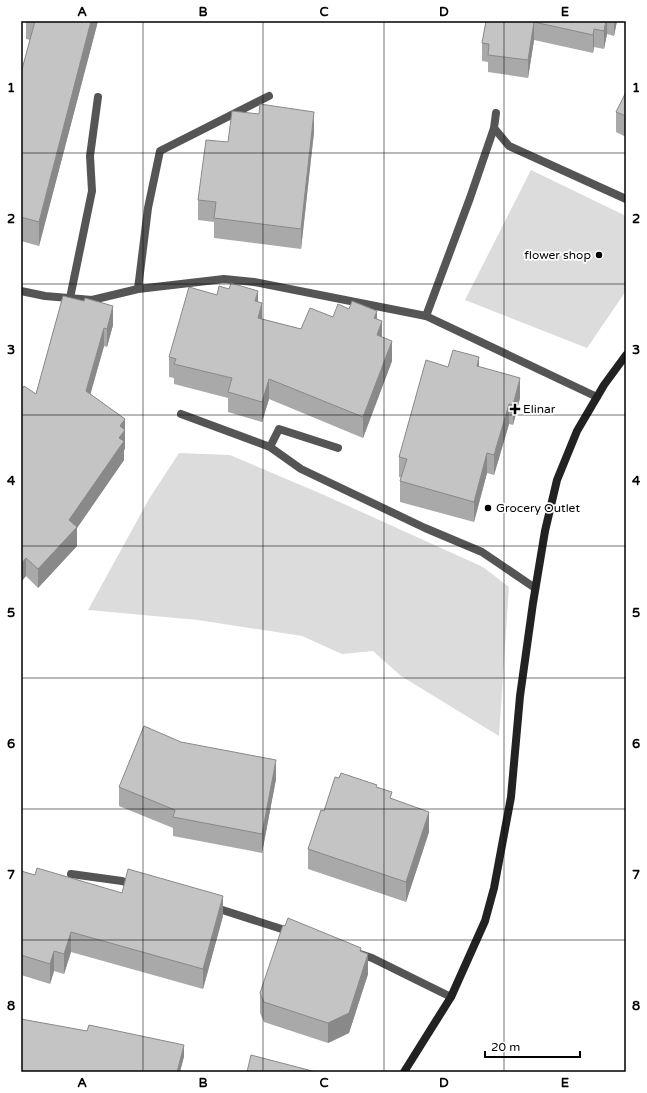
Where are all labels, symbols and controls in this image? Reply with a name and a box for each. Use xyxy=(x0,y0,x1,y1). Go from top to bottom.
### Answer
text: A xyxy=(77,4,87,20)
text: B xyxy=(198,4,208,20)
text: C xyxy=(319,4,329,20)
text: D xyxy=(439,4,449,20)
text: E xyxy=(561,4,569,20)
text: 1 xyxy=(7,80,15,96)
text: 1 xyxy=(632,80,640,96)
text: 2 xyxy=(7,211,15,227)
text: 2 xyxy=(632,211,640,227)
place label: flower shop xyxy=(524,248,591,262)
marker: flower shop xyxy=(594,250,604,260)
text: 3 xyxy=(7,342,15,358)
text: 3 xyxy=(632,342,640,358)
place label: Elinar xyxy=(523,402,556,416)
marker: Elinar xyxy=(510,404,520,414)
text: 4 xyxy=(7,473,16,489)
text: 4 xyxy=(632,473,641,489)
place label: Grocery Outlet xyxy=(496,501,580,515)
marker: Grocery Outlet xyxy=(483,503,493,513)
text: 5 xyxy=(7,605,15,621)
text: 5 xyxy=(632,605,640,621)
text: 6 xyxy=(7,736,15,752)
text: 6 xyxy=(632,736,640,752)
text: 7 xyxy=(7,867,15,883)
text: 7 xyxy=(632,867,640,883)
text: 8 xyxy=(7,998,15,1014)
text: 8 xyxy=(632,998,640,1014)
scale bar xyxy=(485,1033,580,1059)
text: 20 m xyxy=(491,1040,520,1054)
text: A xyxy=(77,1075,87,1091)
text: B xyxy=(198,1075,208,1091)
text: C xyxy=(319,1075,329,1091)
text: D xyxy=(439,1075,449,1091)
text: E xyxy=(561,1075,569,1091)

